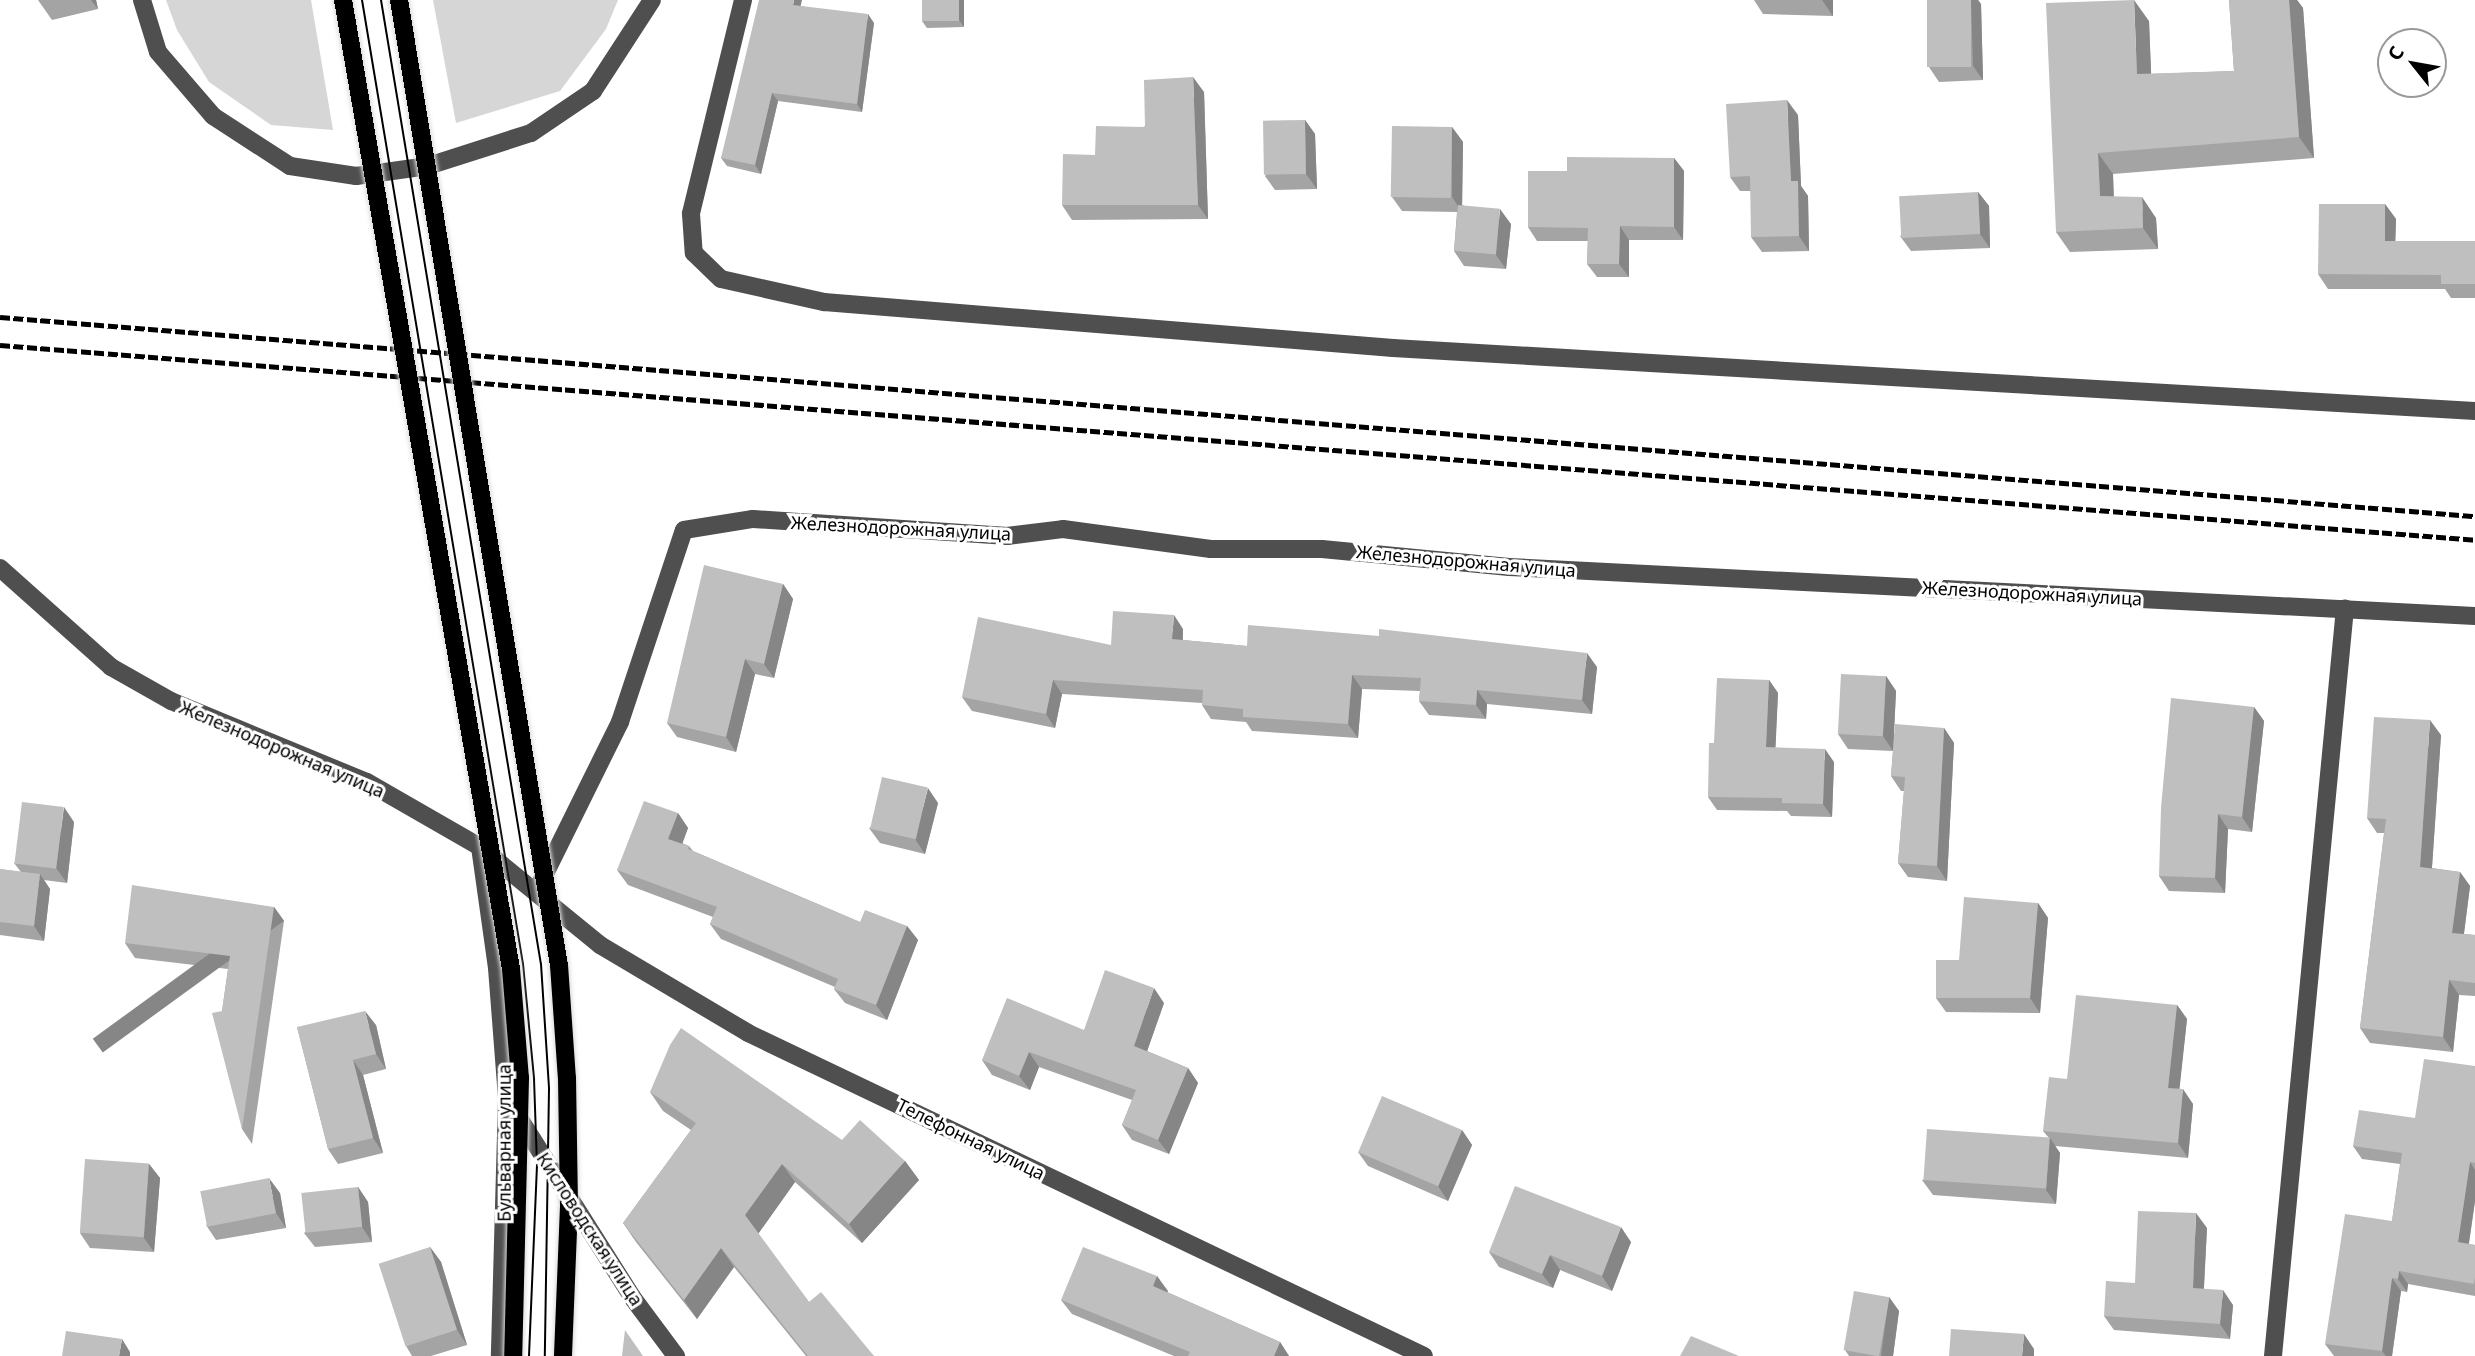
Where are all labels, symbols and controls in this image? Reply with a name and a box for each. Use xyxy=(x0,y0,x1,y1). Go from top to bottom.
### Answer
north arrow xyxy=(2377,28,2447,98)
text: С xyxy=(2381,41,2410,65)
street label: Железнодорожная улица xyxy=(790,511,1012,545)
street label: Железнодорожная улица xyxy=(1355,541,1577,581)
street label: Железнодорожная улица xyxy=(1921,576,2143,610)
street label: Железнодорожная улица xyxy=(176,696,388,802)
street label: Бульварная улица xyxy=(493,1064,515,1222)
street label: Телефонная улица xyxy=(894,1094,1048,1184)
street label: Кисловодская улица xyxy=(532,1148,648,1310)

